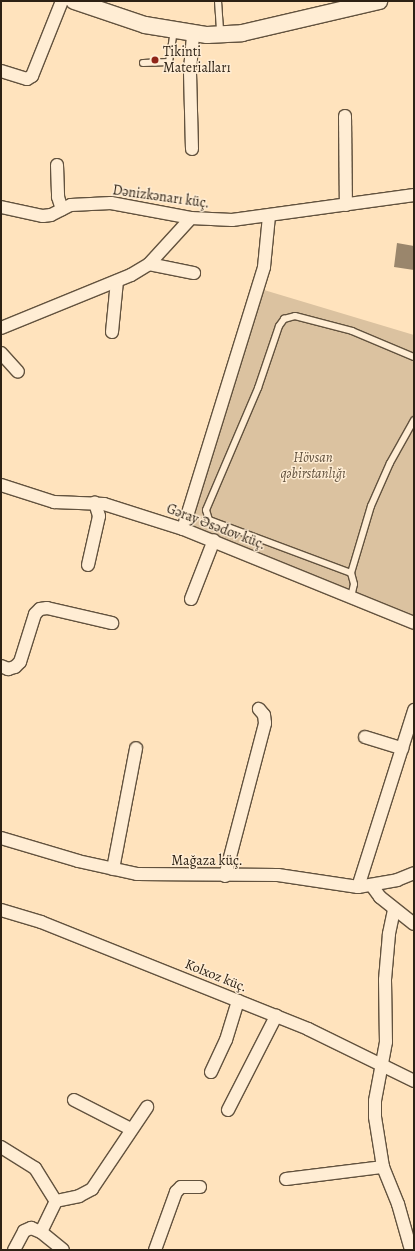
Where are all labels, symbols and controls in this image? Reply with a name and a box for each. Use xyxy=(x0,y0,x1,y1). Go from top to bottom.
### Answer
place label: Tikinti Materialları xyxy=(163,44,231,76)
marker: Tikinti Materialları xyxy=(150,55,160,65)
street label: Dənizkənarı küç. xyxy=(111,182,211,212)
park label: Hövsan qəbirstanlığı xyxy=(280,450,346,482)
street label: Gəray Əsədov küç. xyxy=(164,500,268,554)
street label: Mağaza küç. xyxy=(171,853,243,869)
street label: Kolxoz küç. xyxy=(182,956,250,996)

